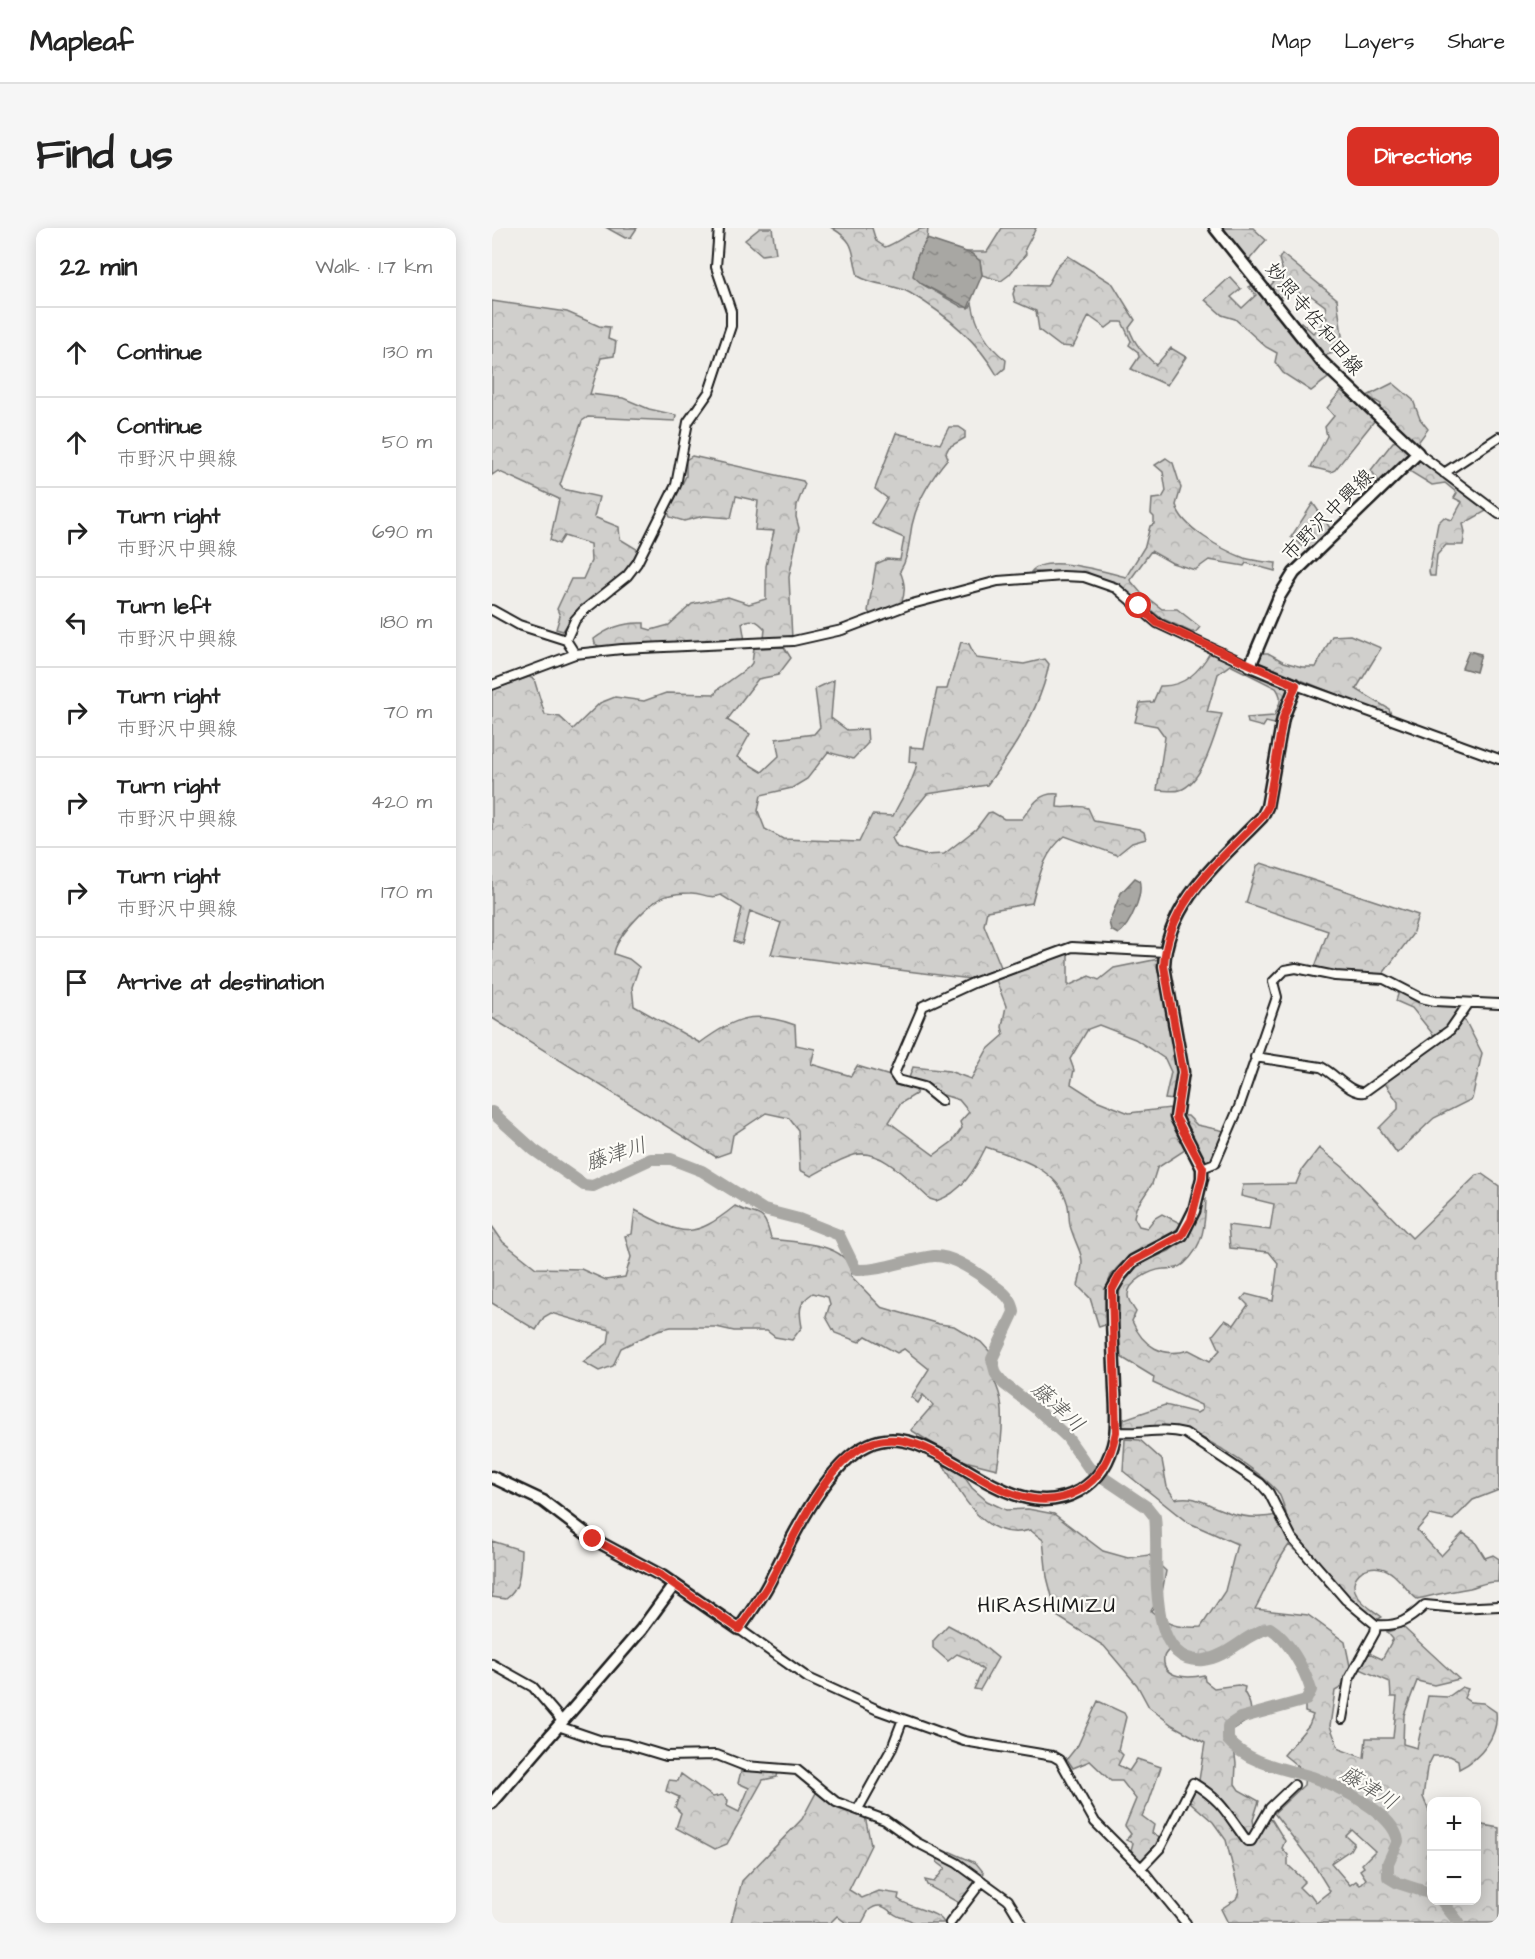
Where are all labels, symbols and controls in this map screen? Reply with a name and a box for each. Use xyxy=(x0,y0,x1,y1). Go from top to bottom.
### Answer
text: Mapleaf xyxy=(30,22,133,61)
text: Map xyxy=(1271,27,1311,56)
text: Layers xyxy=(1344,27,1414,56)
text: Share xyxy=(1447,27,1505,56)
text: Find us xyxy=(36,127,173,185)
button: Directions xyxy=(1347,127,1499,186)
text: 22 min xyxy=(60,249,137,285)
text: Walk · 1.7 km xyxy=(315,253,432,281)
street label: 妙照寺佐和田線 xyxy=(1258,256,1370,382)
icon: ahead xyxy=(60,336,93,369)
text: Continue xyxy=(117,337,202,368)
text: 130 m xyxy=(383,338,432,366)
text: Continue xyxy=(117,411,202,442)
icon: ahead xyxy=(60,426,93,459)
text: 50 m xyxy=(382,428,432,456)
text: 市野沢中興線 xyxy=(117,445,237,473)
street label: 市野沢中興線 xyxy=(1276,463,1380,567)
text: Turn right xyxy=(117,501,220,532)
icon: right xyxy=(60,516,93,549)
text: 690 m xyxy=(372,518,432,546)
text: 市野沢中興線 xyxy=(117,535,237,563)
text: Turn left xyxy=(117,591,211,622)
route start xyxy=(1125,592,1151,618)
icon: left xyxy=(60,606,93,639)
text: 180 m xyxy=(380,608,432,636)
text: 市野沢中興線 xyxy=(117,625,237,653)
text: Turn right xyxy=(117,681,220,712)
icon: right xyxy=(60,696,93,729)
text: 70 m xyxy=(384,698,432,726)
text: 市野沢中興線 xyxy=(117,715,237,743)
text: Turn right xyxy=(117,771,220,802)
icon: right xyxy=(60,786,93,819)
text: 420 m xyxy=(371,788,432,816)
text: 市野沢中興線 xyxy=(117,805,237,833)
text: Turn right xyxy=(117,861,220,892)
icon: right xyxy=(60,876,93,909)
text: 170 m xyxy=(381,878,432,906)
text: 市野沢中興線 xyxy=(117,895,237,923)
icon: arrive xyxy=(60,966,93,999)
text: Arrive at destination xyxy=(117,967,324,998)
water label: 藤津川 xyxy=(582,1130,650,1178)
water label: 藤津川 xyxy=(1025,1375,1091,1439)
route end xyxy=(579,1525,605,1551)
district label: HIRASHIMIZU xyxy=(977,1591,1117,1620)
water label: 藤津川 xyxy=(1335,1759,1403,1817)
map controls xyxy=(1427,1797,1481,1905)
button: + xyxy=(1427,1797,1481,1851)
button: − xyxy=(1427,1851,1481,1905)

